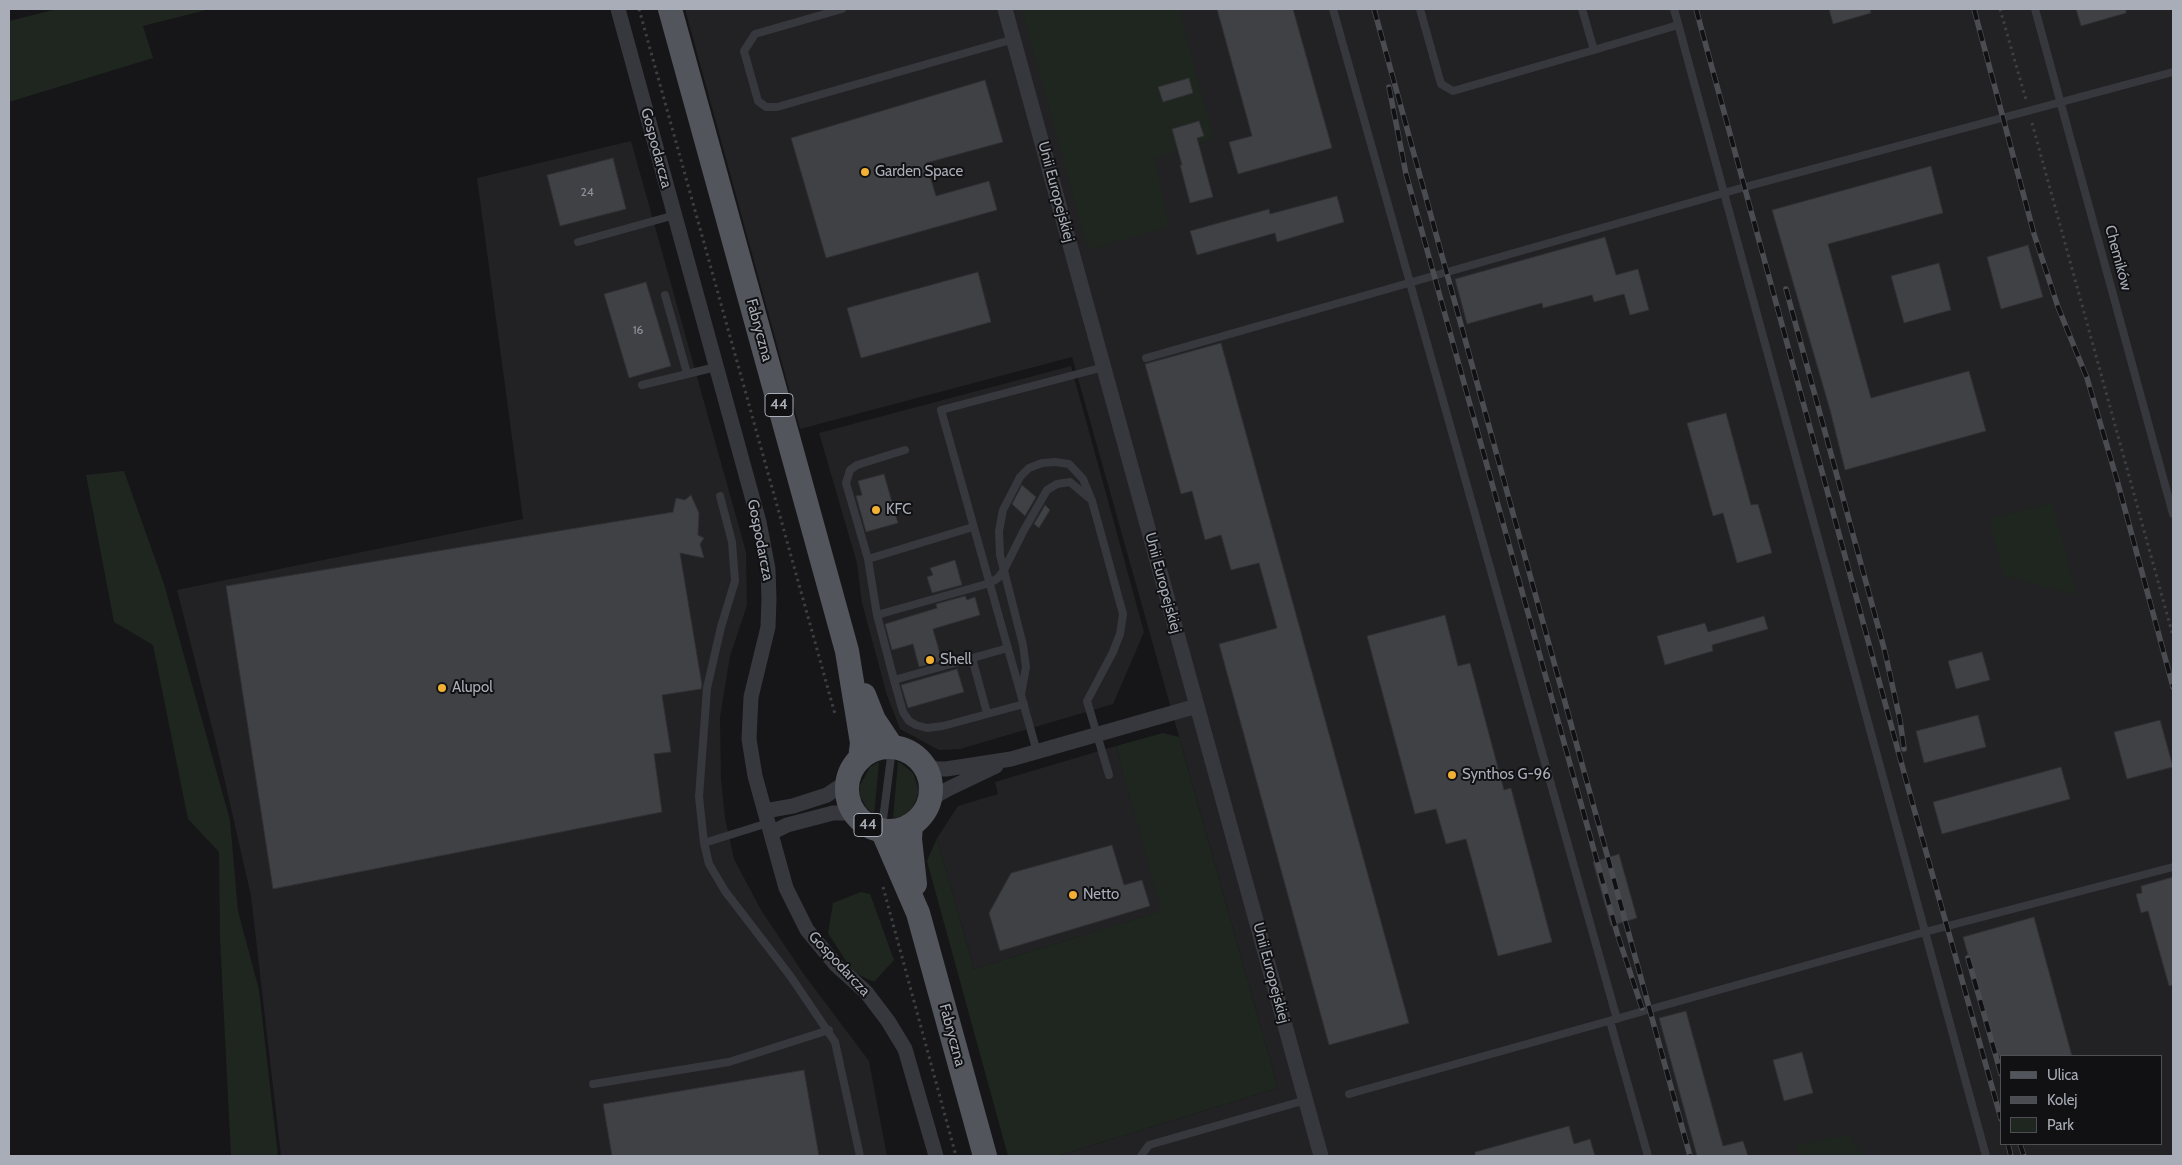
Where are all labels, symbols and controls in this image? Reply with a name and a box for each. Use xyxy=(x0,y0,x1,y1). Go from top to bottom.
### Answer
street label: Gospodarcza xyxy=(637,106,675,190)
street label: Unii Europejskiej xyxy=(1034,140,1078,244)
place label: Garden Space xyxy=(875,163,963,181)
marker: Garden Space xyxy=(859,166,871,178)
house number: 24 xyxy=(580,185,594,199)
street label: Chemików xyxy=(2101,223,2135,293)
street label: Fabryczna xyxy=(742,297,776,363)
house number: 16 xyxy=(633,323,643,337)
road number: 44 xyxy=(765,394,793,416)
street label: Gospodarcza xyxy=(743,498,777,582)
place label: KFC xyxy=(886,501,911,519)
marker: KFC xyxy=(870,504,882,516)
street label: Unii Europejskiej xyxy=(1141,531,1185,635)
place label: Shell xyxy=(940,651,972,669)
marker: Shell xyxy=(924,654,936,666)
place label: Alupol xyxy=(452,679,493,697)
marker: Alupol xyxy=(436,682,448,694)
place label: Synthos G-96 xyxy=(1462,766,1551,784)
marker: Synthos G-96 xyxy=(1446,769,1458,781)
road number: 44 xyxy=(854,814,882,836)
place label: Netto xyxy=(1083,886,1119,904)
marker: Netto xyxy=(1067,889,1079,901)
street label: Unii Europejskiej xyxy=(1249,921,1293,1025)
street label: Gospodarcza xyxy=(804,928,874,1000)
street label: Fabryczna xyxy=(935,1002,969,1068)
legend xyxy=(2000,1055,2162,1145)
text: Ulica xyxy=(2047,1066,2078,1084)
text: Kolej xyxy=(2047,1091,2078,1109)
text: Park xyxy=(2047,1116,2074,1134)

